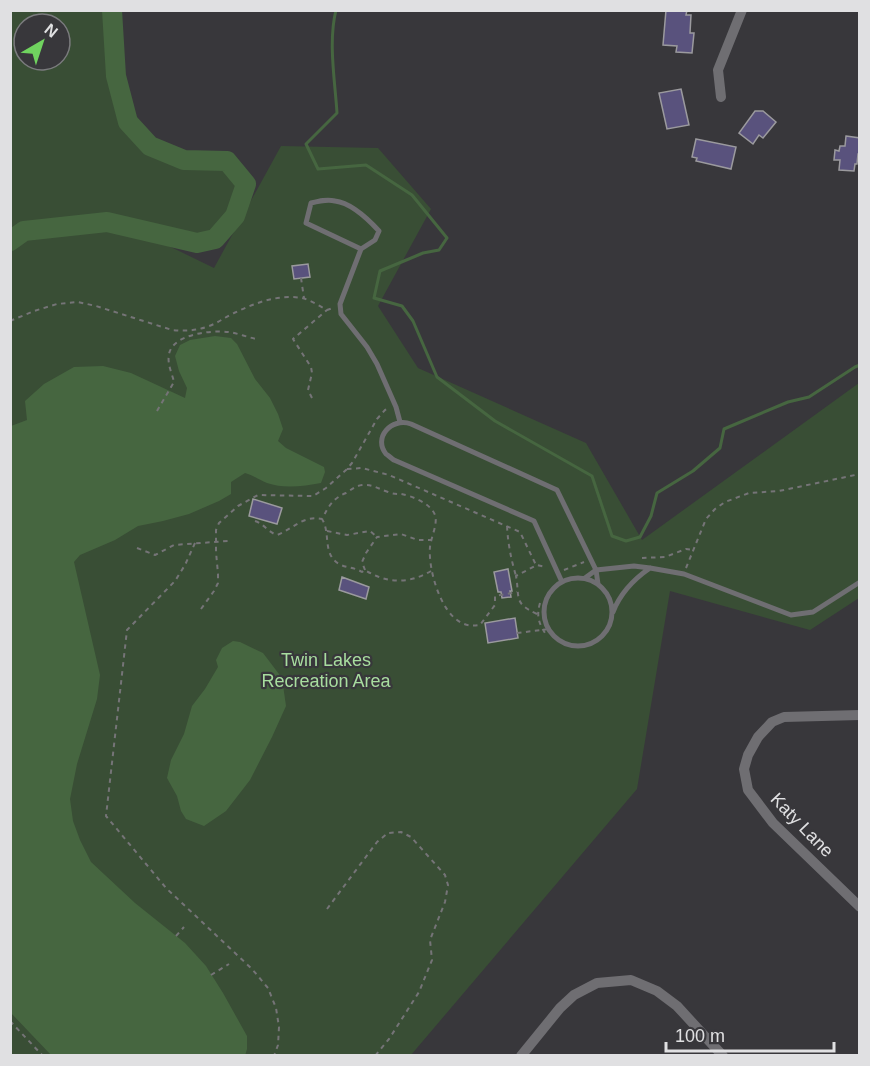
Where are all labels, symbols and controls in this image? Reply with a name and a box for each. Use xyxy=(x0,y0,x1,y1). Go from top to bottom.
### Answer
north arrow xyxy=(12,12,72,72)
text: N xyxy=(41,20,61,41)
park label: Twin Lakes Recreation Area xyxy=(261,650,392,691)
street label: Katy Lane xyxy=(767,789,837,861)
scale bar xyxy=(666,1015,834,1053)
text: 100 m xyxy=(675,1026,725,1046)

